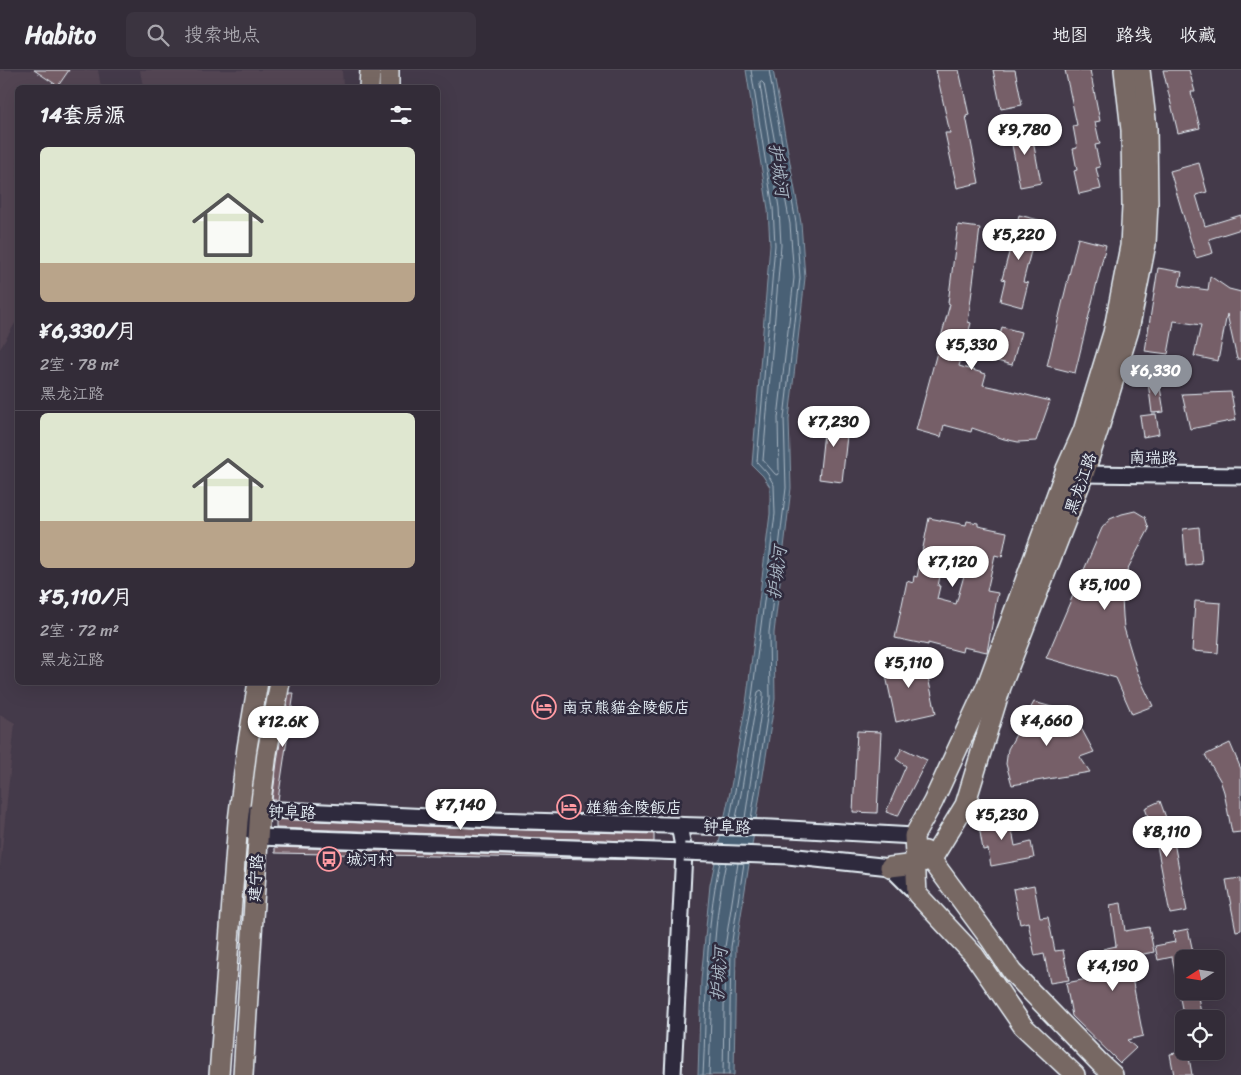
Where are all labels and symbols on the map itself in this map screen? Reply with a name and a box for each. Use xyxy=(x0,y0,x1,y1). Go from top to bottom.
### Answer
pin: ¥9,780 xyxy=(984,114,1066,156)
water label: 护城河 xyxy=(759,141,799,202)
pin: ¥5,220 xyxy=(978,218,1060,261)
pin: ¥5,330 xyxy=(931,328,1013,371)
pin: ¥6,330 xyxy=(1115,354,1197,397)
pin: ¥7,230 xyxy=(793,406,875,448)
street label: 南瑞路 xyxy=(1129,443,1177,472)
street label: 黑龙江路 xyxy=(1056,448,1105,518)
water label: 护城河 xyxy=(758,541,797,602)
pin: ¥7,120 xyxy=(912,546,994,588)
pin: ¥5,100 xyxy=(1064,568,1146,611)
pin: ¥5,110 xyxy=(868,646,950,689)
place label: 南京熊貓金陵飯店 xyxy=(562,693,690,722)
hotel icon: 南京熊貓金陵飯店 xyxy=(531,694,557,720)
pin: ¥4,660 xyxy=(1006,704,1088,747)
pin: ¥12.6K xyxy=(242,706,324,748)
pin: ¥7,140 xyxy=(420,788,502,831)
place label: 雄貓金陵飯店 xyxy=(586,793,682,822)
hotel icon: 雄貓金陵飯店 xyxy=(556,794,582,820)
street label: 钟阜路 xyxy=(267,796,317,827)
pin: ¥5,230 xyxy=(961,798,1043,841)
street label: 钟阜路 xyxy=(702,811,751,842)
pin: ¥8,110 xyxy=(1126,816,1208,858)
place label: 城河村 xyxy=(346,845,394,874)
bus stop icon: 城河村 xyxy=(316,846,342,872)
street label: 建宁路 xyxy=(240,853,271,903)
water label: 护城河 xyxy=(701,943,737,1002)
pin: ¥4,190 xyxy=(1072,950,1154,992)
north arrow xyxy=(1175,950,1225,1000)

